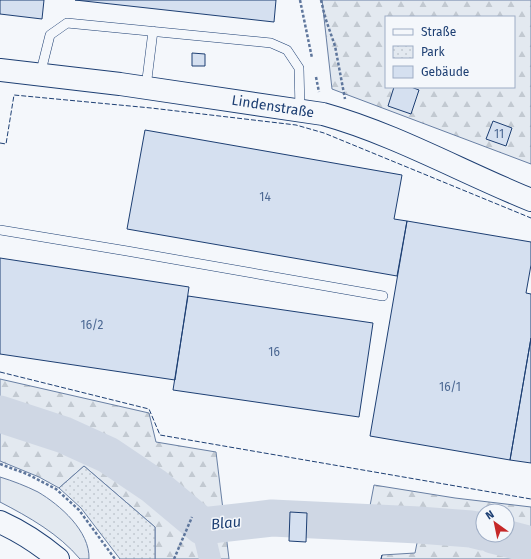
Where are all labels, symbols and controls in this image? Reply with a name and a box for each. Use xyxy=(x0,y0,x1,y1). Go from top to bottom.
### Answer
legend xyxy=(385,16,515,88)
text: Straße xyxy=(421,25,456,39)
text: Park xyxy=(421,45,445,59)
text: Gebäude xyxy=(421,65,469,79)
street label: Lindenstraße xyxy=(230,92,315,121)
house number: 11 xyxy=(494,127,504,141)
house number: 14 xyxy=(259,190,271,204)
house number: 16/2 xyxy=(80,318,104,332)
house number: 16 xyxy=(268,345,280,359)
house number: 16/1 xyxy=(439,380,461,394)
north arrow xyxy=(475,503,515,543)
text: N xyxy=(483,508,496,522)
water label: Blau xyxy=(210,512,242,534)

